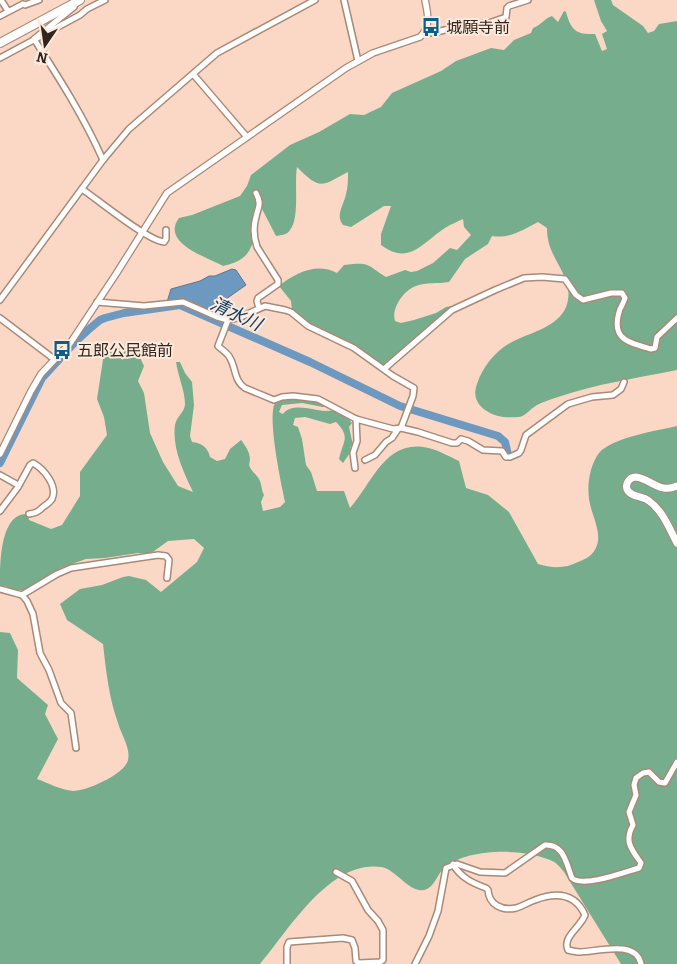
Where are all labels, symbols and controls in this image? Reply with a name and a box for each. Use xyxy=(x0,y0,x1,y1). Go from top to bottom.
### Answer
bus stop icon: 城願寺前 xyxy=(420,16,442,38)
place label: 城願寺前 xyxy=(446,18,510,37)
north arrow xyxy=(20,20,70,70)
text: N xyxy=(35,48,49,67)
water label: 清水川 xyxy=(207,293,267,336)
bus stop icon: 五郎公民館前 xyxy=(51,339,73,361)
place label: 五郎公民館前 xyxy=(77,341,173,360)

